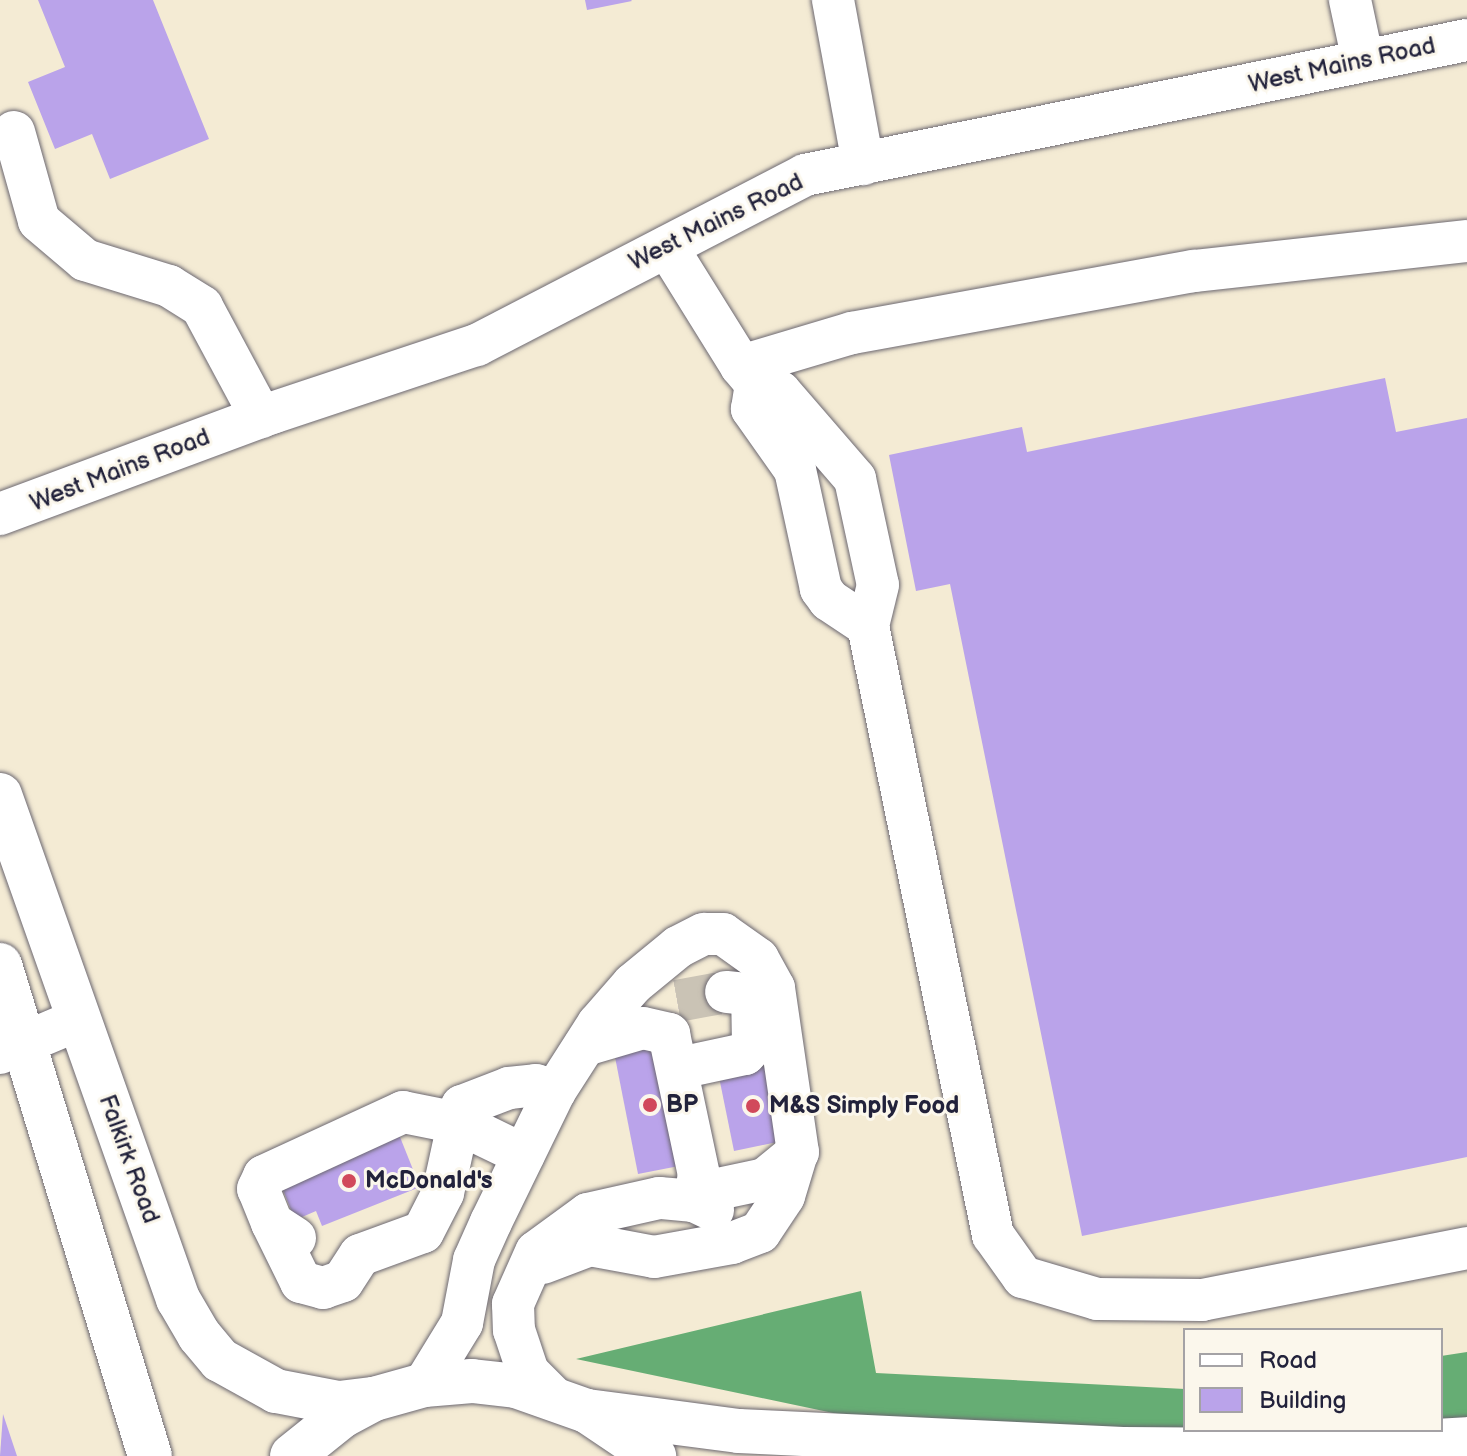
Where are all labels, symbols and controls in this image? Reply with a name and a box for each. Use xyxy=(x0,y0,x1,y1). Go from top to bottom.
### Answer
street label: West Mains Road xyxy=(1246,31,1438,99)
street label: West Mains Road xyxy=(624,167,808,277)
street label: West Mains Road xyxy=(26,422,214,518)
street label: Falkirk Road xyxy=(92,1091,166,1227)
place label: BP xyxy=(666,1091,698,1119)
place label: M&S Simply Food xyxy=(769,1092,960,1120)
marker: BP xyxy=(641,1096,659,1114)
marker: M&S Simply Food xyxy=(744,1097,762,1115)
place label: McDonald's xyxy=(365,1167,493,1195)
marker: McDonald's xyxy=(340,1172,358,1190)
legend xyxy=(1183,1328,1443,1432)
text: Road xyxy=(1259,1346,1317,1375)
text: Building xyxy=(1259,1386,1346,1415)

